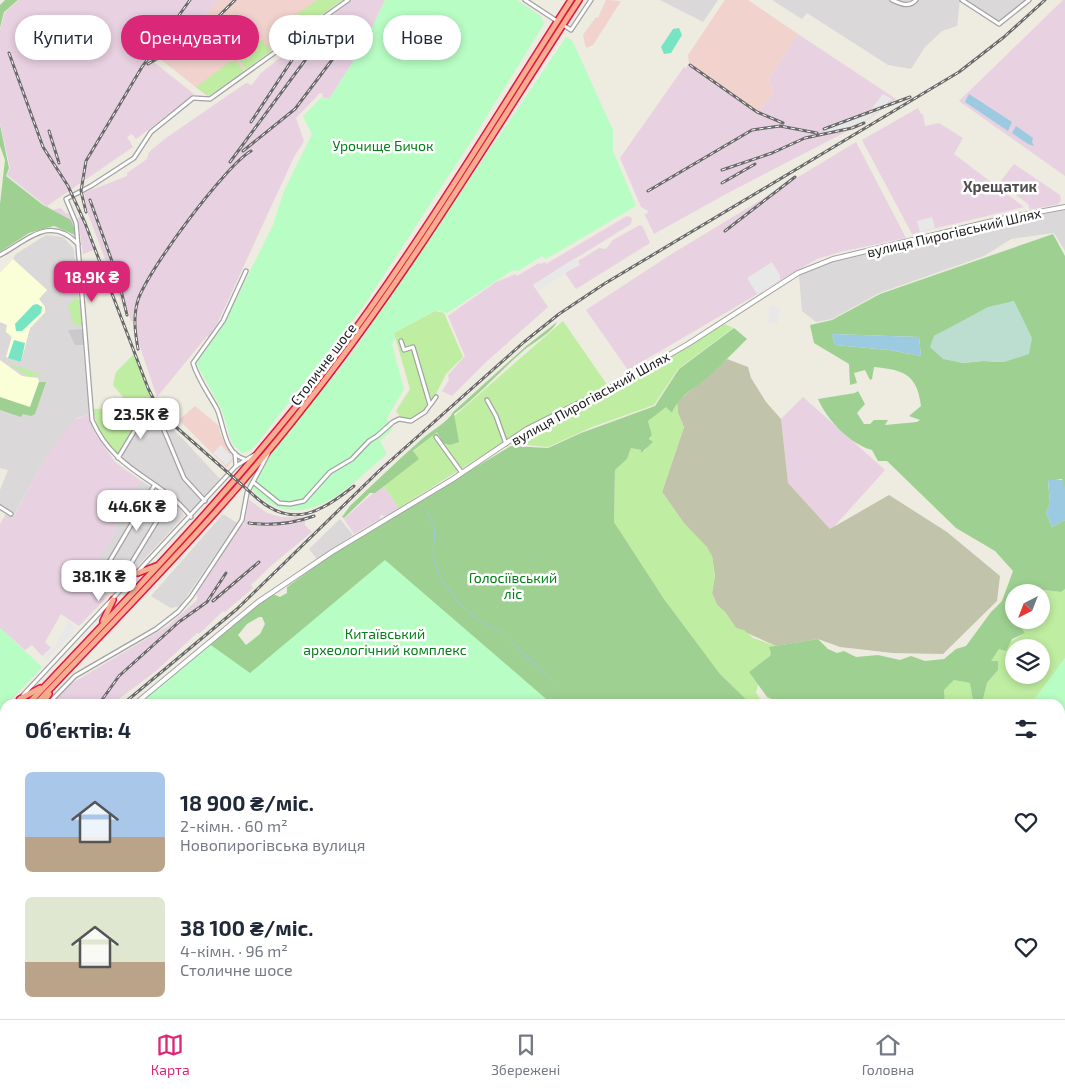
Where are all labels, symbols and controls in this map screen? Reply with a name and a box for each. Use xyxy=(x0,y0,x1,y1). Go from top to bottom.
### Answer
chip: Купити xyxy=(15,15,111,60)
chip: Орендувати xyxy=(121,15,259,60)
chip: Фільтри xyxy=(269,15,373,60)
chip: Нове xyxy=(383,15,461,60)
park label: Урочище Бичок xyxy=(332,137,434,154)
district label: Хрещатик xyxy=(963,177,1038,195)
street label: вулиця Пирогівський Шлях xyxy=(865,204,1043,260)
pin: 18.9K ₴ xyxy=(46,260,138,303)
text: 18.9K ₴ xyxy=(65,267,119,286)
street label: Столичне шосе xyxy=(287,320,359,408)
street label: вулиця Пирогівський Шлях xyxy=(508,347,673,449)
pin: 23.5K ₴ xyxy=(95,398,187,440)
text: 23.5K ₴ xyxy=(113,404,169,423)
pin: 44.6K ₴ xyxy=(91,490,183,532)
text: 44.6K ₴ xyxy=(108,496,166,515)
pin: 38.1K ₴ xyxy=(53,560,145,602)
text: 38.1K ₴ xyxy=(72,566,126,585)
park label: Голосіївський ліс xyxy=(469,569,557,602)
north arrow xyxy=(1005,584,1050,629)
map controls xyxy=(1005,584,1050,684)
park label: Китаївський археологічний комплекс xyxy=(303,625,467,658)
button: layers xyxy=(1005,639,1050,684)
icon: filters xyxy=(1012,715,1040,743)
text: Об’єктів: 4 xyxy=(25,717,131,742)
text: 18 900 ₴/міс. xyxy=(180,790,314,815)
icon: home xyxy=(65,792,125,852)
icon: heart xyxy=(1012,808,1040,836)
text: 2-кімн. · 60 m² xyxy=(180,816,288,835)
text: Новопирогівська вулиця xyxy=(180,835,366,854)
text: 38 100 ₴/міс. xyxy=(180,915,313,940)
icon: home xyxy=(65,917,125,977)
icon: heart xyxy=(1012,933,1040,961)
text: 4-кімн. · 96 m² xyxy=(180,941,288,960)
text: Столичне шосе xyxy=(180,960,293,979)
tab: Карта xyxy=(151,1031,190,1078)
tab: Збережені xyxy=(491,1031,560,1078)
tab: Головна xyxy=(862,1031,914,1078)

